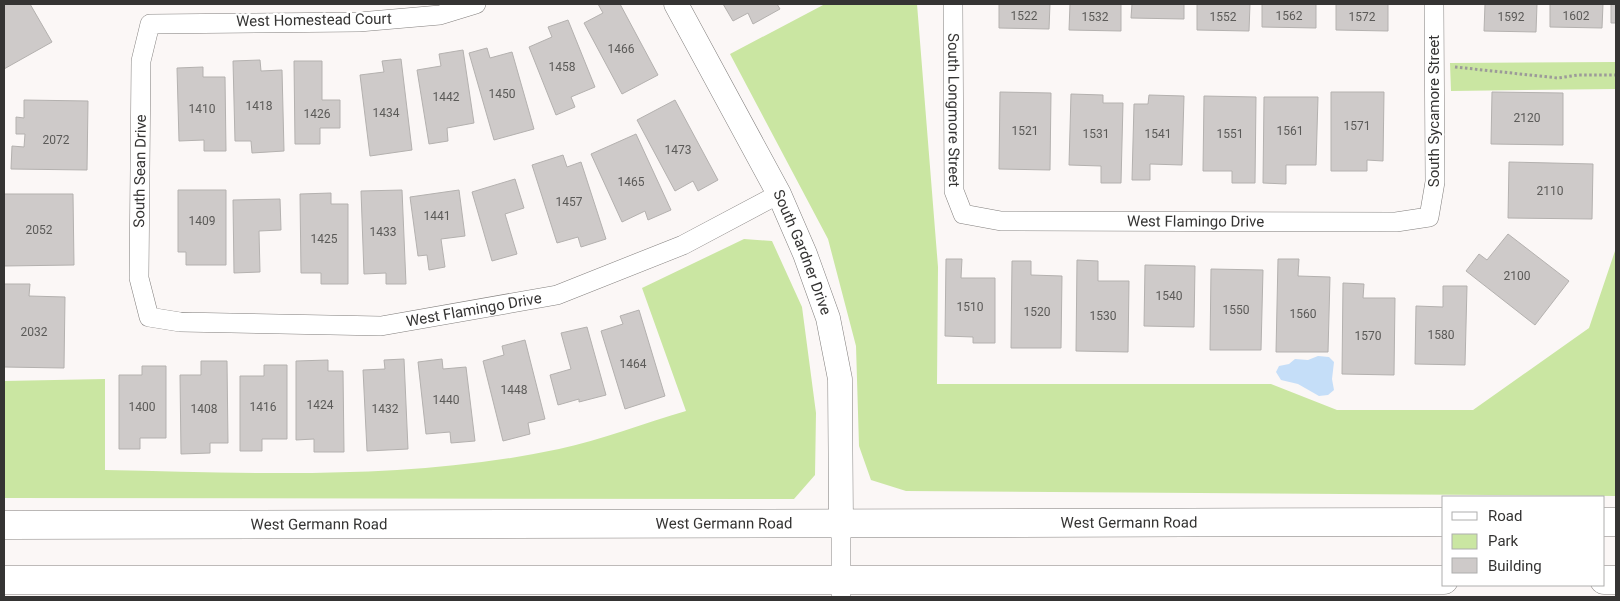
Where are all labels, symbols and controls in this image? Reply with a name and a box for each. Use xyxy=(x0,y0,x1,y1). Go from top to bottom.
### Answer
house number: 1522 xyxy=(1011,9,1038,23)
house number: 1562 xyxy=(1276,9,1303,23)
house number: 1602 xyxy=(1563,9,1590,23)
street label: West Homestead Court xyxy=(236,10,392,30)
house number: 1532 xyxy=(1082,10,1109,24)
house number: 1552 xyxy=(1210,10,1237,24)
house number: 1572 xyxy=(1349,10,1376,24)
house number: 1592 xyxy=(1498,10,1525,24)
street label: South Longmore Street xyxy=(944,33,963,187)
street label: South Sycamore Street xyxy=(1425,35,1443,187)
house number: 1466 xyxy=(608,42,635,56)
house number: 1458 xyxy=(549,60,576,74)
house number: 1450 xyxy=(489,87,516,101)
house number: 1442 xyxy=(433,90,460,104)
house number: 1418 xyxy=(246,99,273,113)
house number: 1410 xyxy=(189,102,216,116)
house number: 1434 xyxy=(373,106,400,120)
house number: 1426 xyxy=(304,107,331,121)
house number: 2120 xyxy=(1514,111,1541,125)
street label: South Sean Drive xyxy=(130,114,150,228)
house number: 1571 xyxy=(1344,119,1370,133)
house number: 1521 xyxy=(1012,124,1038,138)
house number: 1561 xyxy=(1277,124,1303,138)
house number: 1531 xyxy=(1083,127,1109,141)
house number: 1541 xyxy=(1145,127,1171,141)
house number: 1551 xyxy=(1217,127,1243,141)
house number: 2072 xyxy=(43,133,70,147)
house number: 1473 xyxy=(665,143,691,157)
house number: 1465 xyxy=(618,175,645,189)
house number: 2110 xyxy=(1537,184,1564,198)
street label: South Gardner Drive xyxy=(769,187,835,317)
house number: 1457 xyxy=(556,195,583,209)
house number: 1441 xyxy=(424,209,450,223)
street label: West Flamingo Drive xyxy=(1127,212,1264,231)
house number: 1409 xyxy=(189,214,215,228)
house number: 2052 xyxy=(26,223,53,237)
house number: 1433 xyxy=(370,225,396,239)
house number: 1425 xyxy=(311,232,338,246)
house number: 2100 xyxy=(1504,269,1531,283)
street label: West Flamingo Drive xyxy=(405,289,543,330)
house number: 1540 xyxy=(1156,289,1183,303)
house number: 1510 xyxy=(957,300,984,314)
house number: 1550 xyxy=(1223,303,1250,317)
house number: 1520 xyxy=(1024,305,1051,319)
house number: 1560 xyxy=(1290,307,1317,321)
house number: 1530 xyxy=(1090,309,1117,323)
house number: 2032 xyxy=(21,325,48,339)
house number: 1580 xyxy=(1428,328,1455,342)
house number: 1570 xyxy=(1355,329,1382,343)
house number: 1464 xyxy=(620,357,647,371)
house number: 1448 xyxy=(501,383,528,397)
house number: 1440 xyxy=(433,393,460,407)
house number: 1424 xyxy=(307,398,334,412)
house number: 1400 xyxy=(129,400,156,414)
house number: 1416 xyxy=(250,400,277,414)
house number: 1408 xyxy=(191,402,218,416)
house number: 1432 xyxy=(372,402,399,416)
legend xyxy=(1442,496,1605,586)
text: Road xyxy=(1488,507,1522,525)
street label: West Germann Road xyxy=(656,514,792,533)
street label: West Germann Road xyxy=(1061,514,1197,532)
street label: West Germann Road xyxy=(251,515,387,533)
text: Park xyxy=(1488,532,1519,550)
text: Building xyxy=(1488,557,1542,575)

